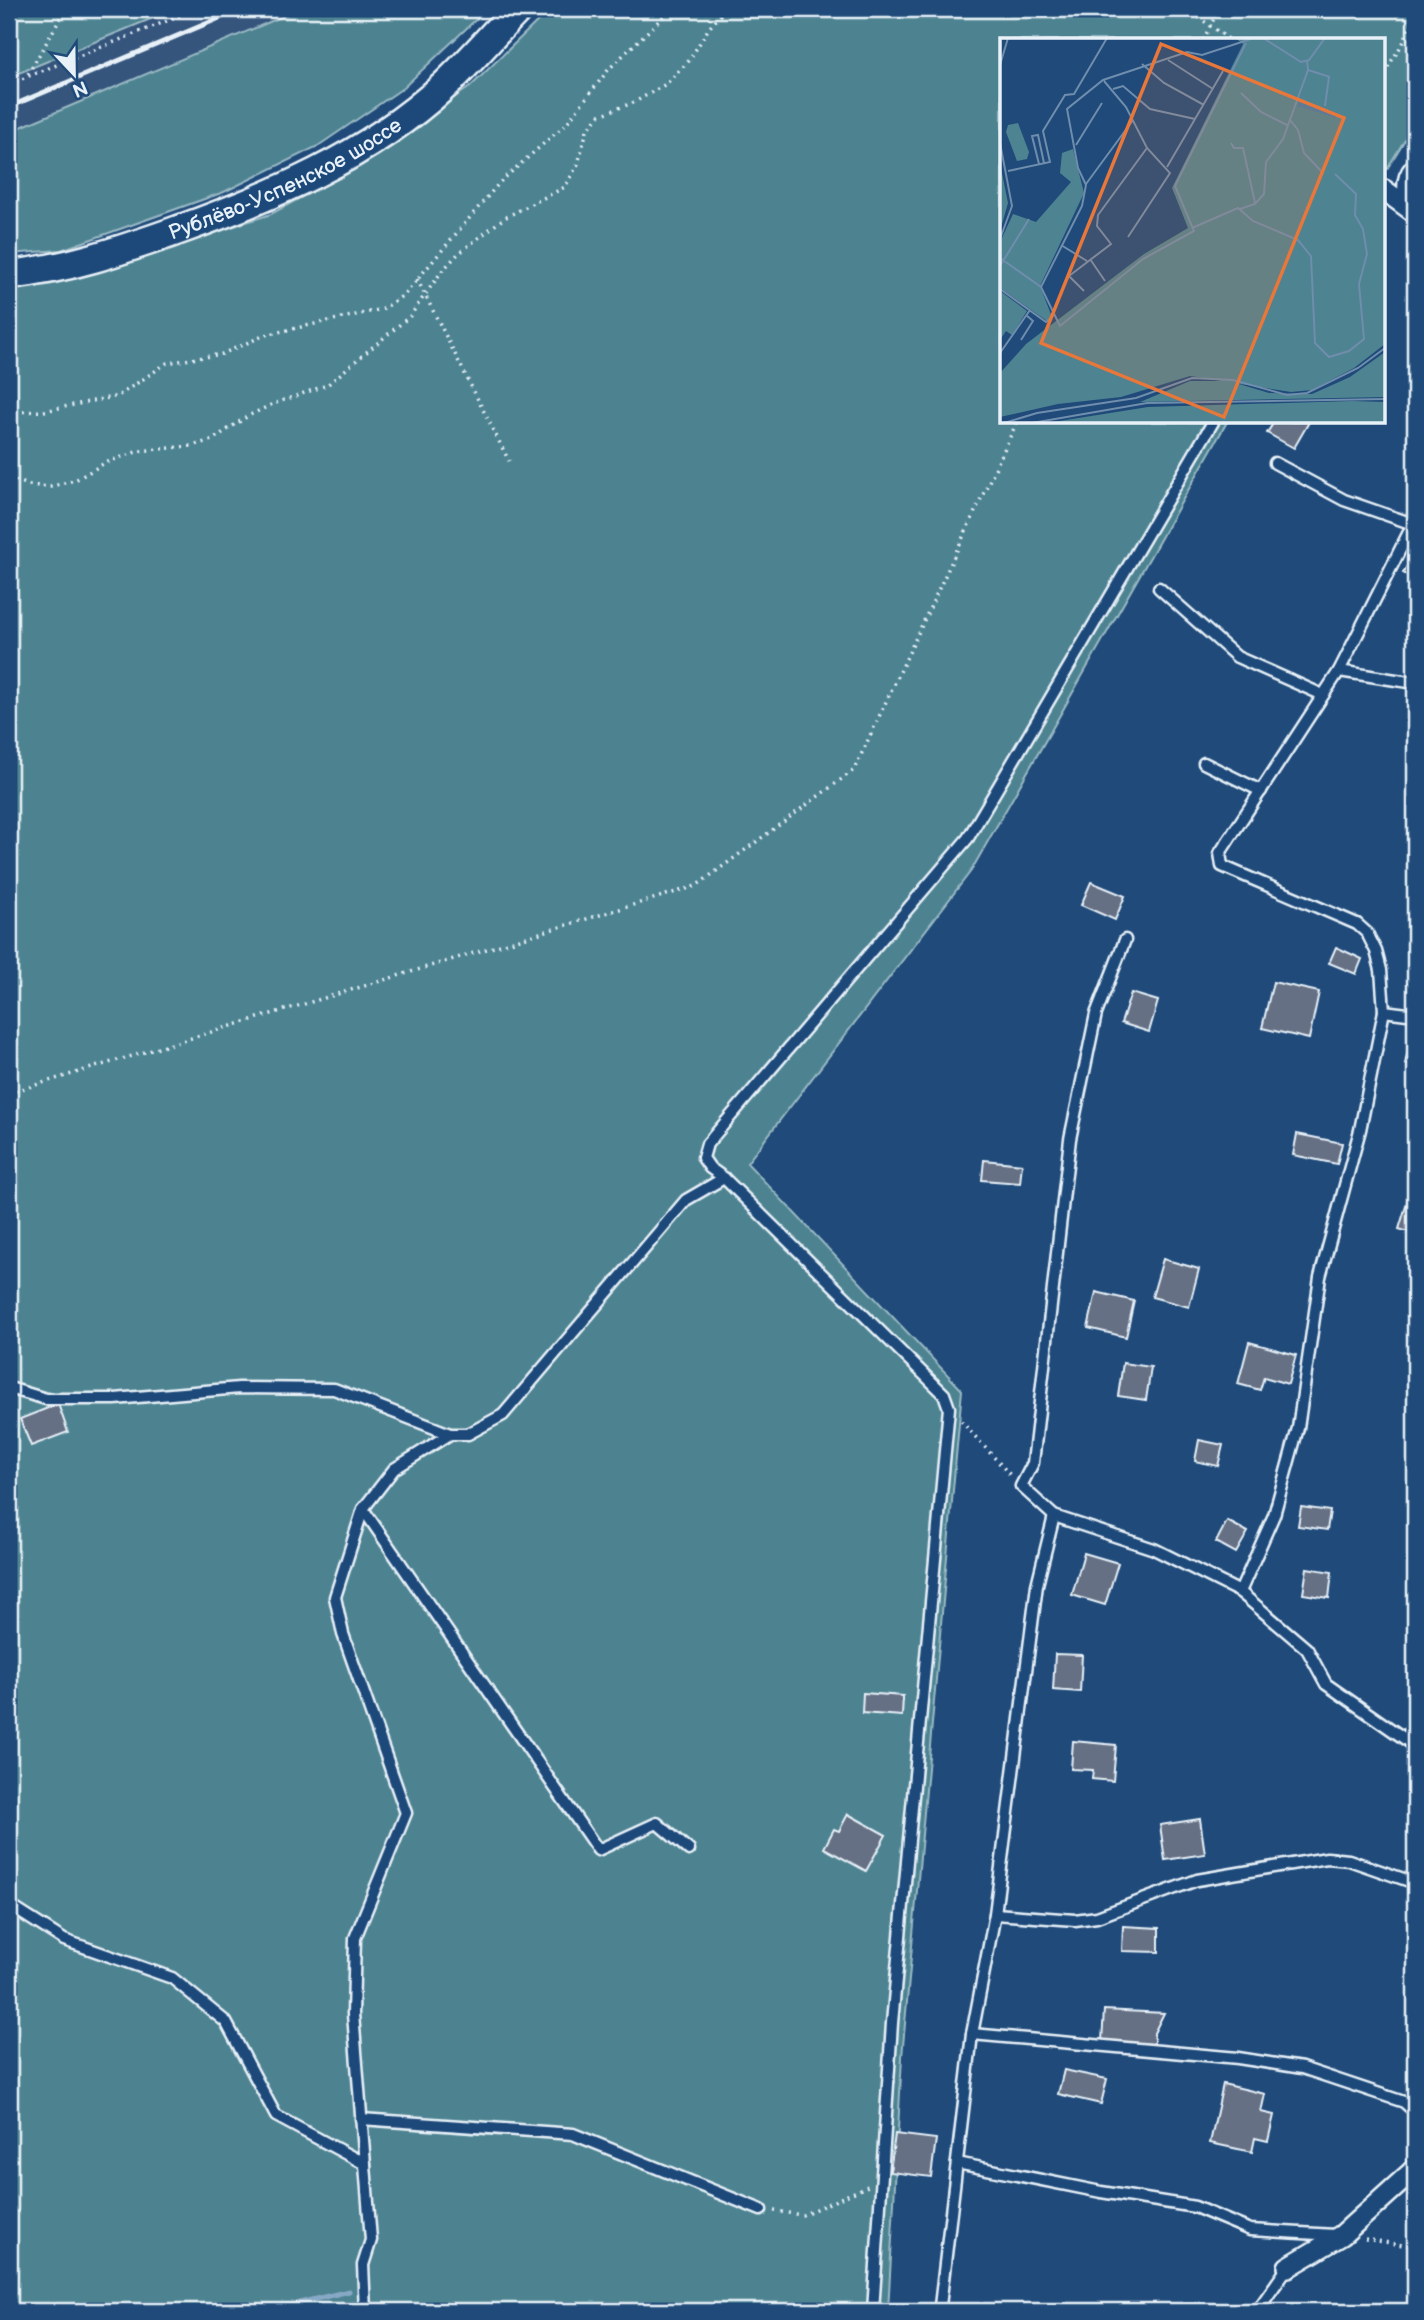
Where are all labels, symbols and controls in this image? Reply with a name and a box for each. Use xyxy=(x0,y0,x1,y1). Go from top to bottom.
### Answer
north arrow xyxy=(38,38,108,108)
inset map xyxy=(1000,38,1386,424)
text: N xyxy=(69,75,91,102)
street label: Рублёво-Успенское шоссе xyxy=(165,113,407,246)

